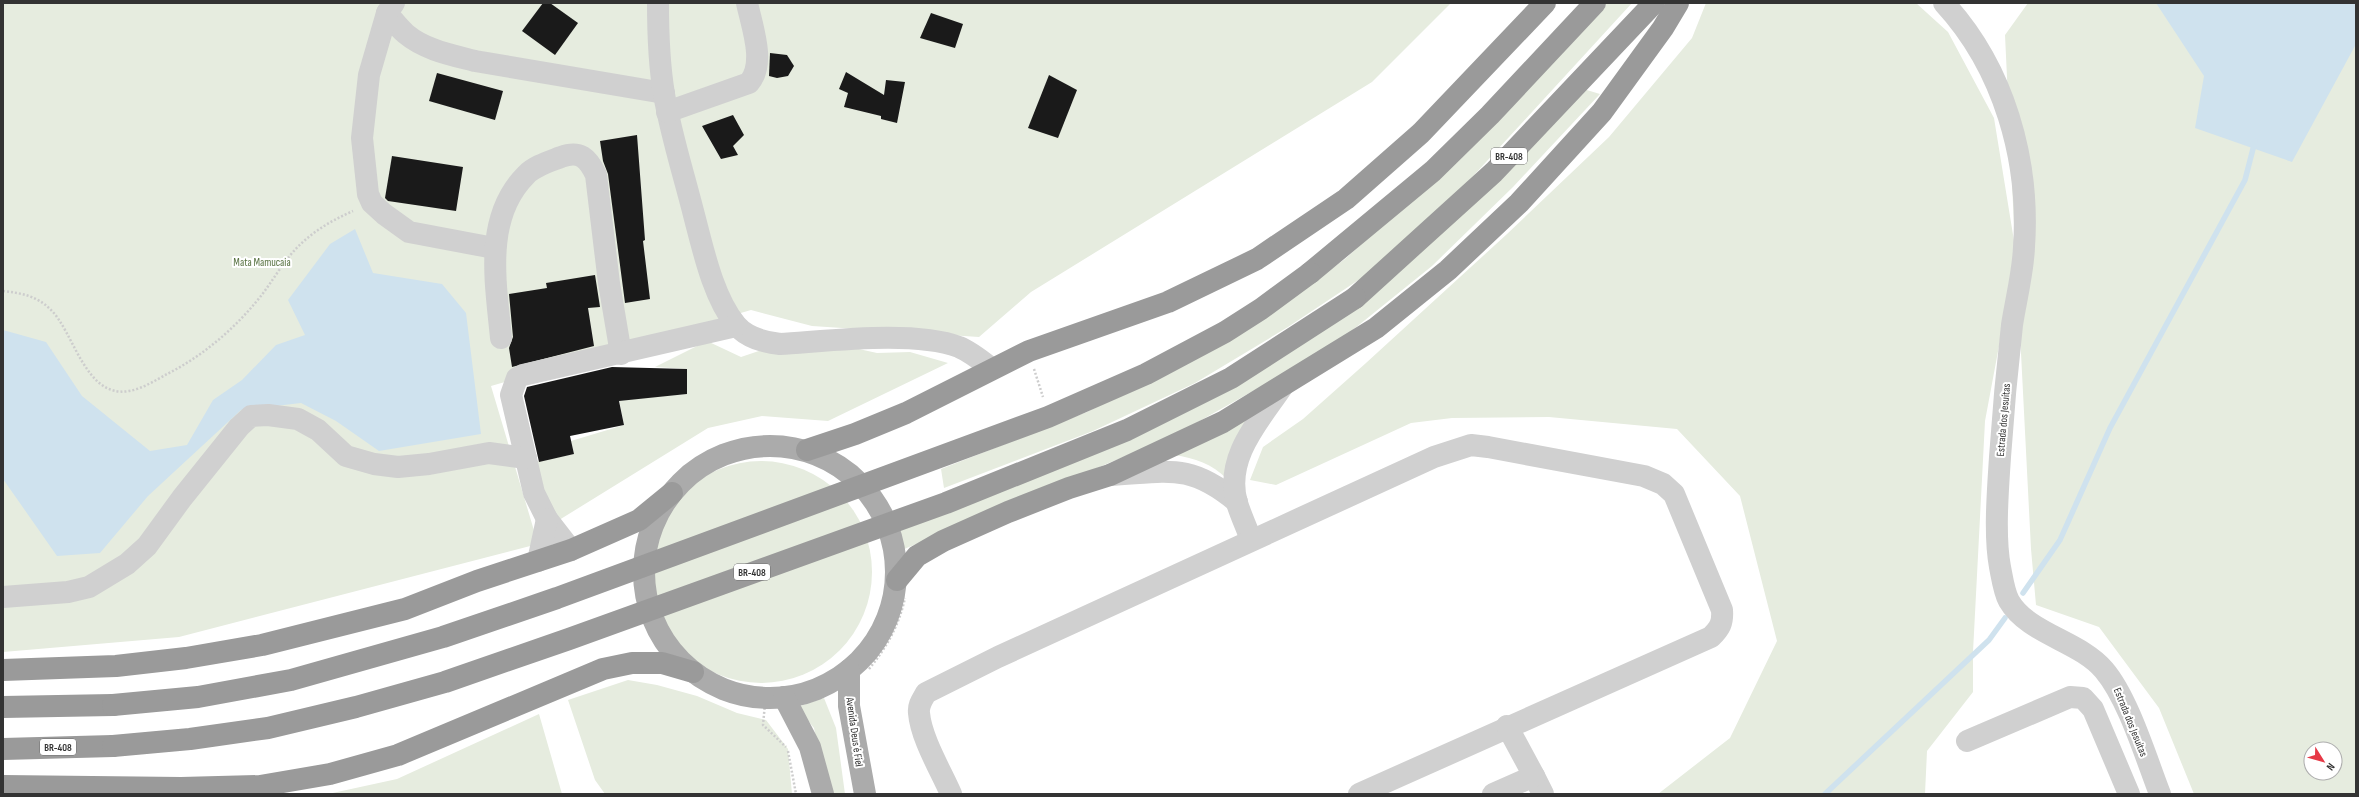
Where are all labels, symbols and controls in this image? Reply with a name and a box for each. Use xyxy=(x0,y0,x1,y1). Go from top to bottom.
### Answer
road number: BR-408 xyxy=(1491,148,1527,164)
park label: Mata Mamucaia xyxy=(233,256,291,269)
street label: Estrada dos Jesuítas xyxy=(1994,383,2013,457)
road number: BR-408 xyxy=(734,564,770,580)
street label: Estrada dos Jesuítas xyxy=(2111,686,2150,759)
street label: Avenida Deus é Fiel xyxy=(843,696,866,767)
road number: BR-408 xyxy=(40,739,76,755)
north arrow xyxy=(2303,741,2343,781)
text: N xyxy=(2324,760,2338,773)

